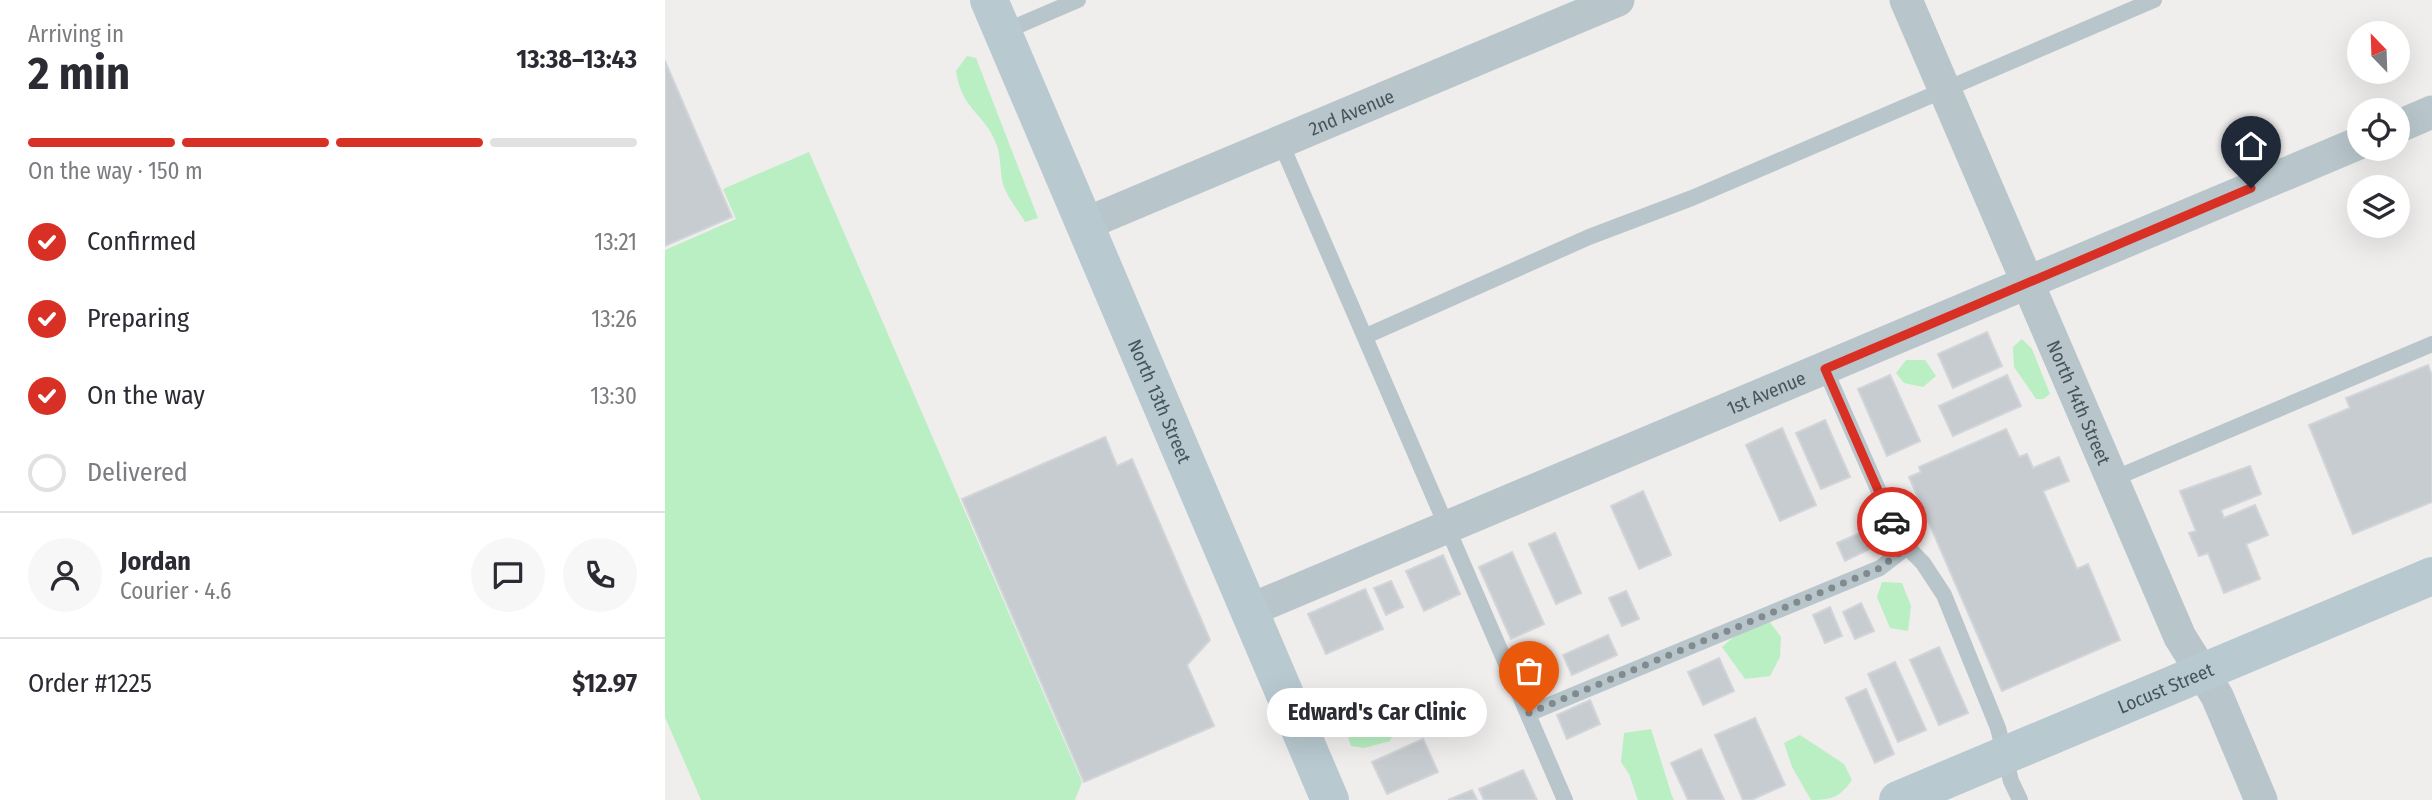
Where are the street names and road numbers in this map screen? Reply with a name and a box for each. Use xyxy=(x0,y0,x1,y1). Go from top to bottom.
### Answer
street label: 2nd Avenue xyxy=(1306,84,1398,141)
street label: North 13th Street xyxy=(1123,336,1196,467)
street label: North 14th Street xyxy=(2042,337,2116,469)
street label: 1st Avenue xyxy=(1723,366,1809,420)
street label: Locust Street xyxy=(2114,658,2218,719)

